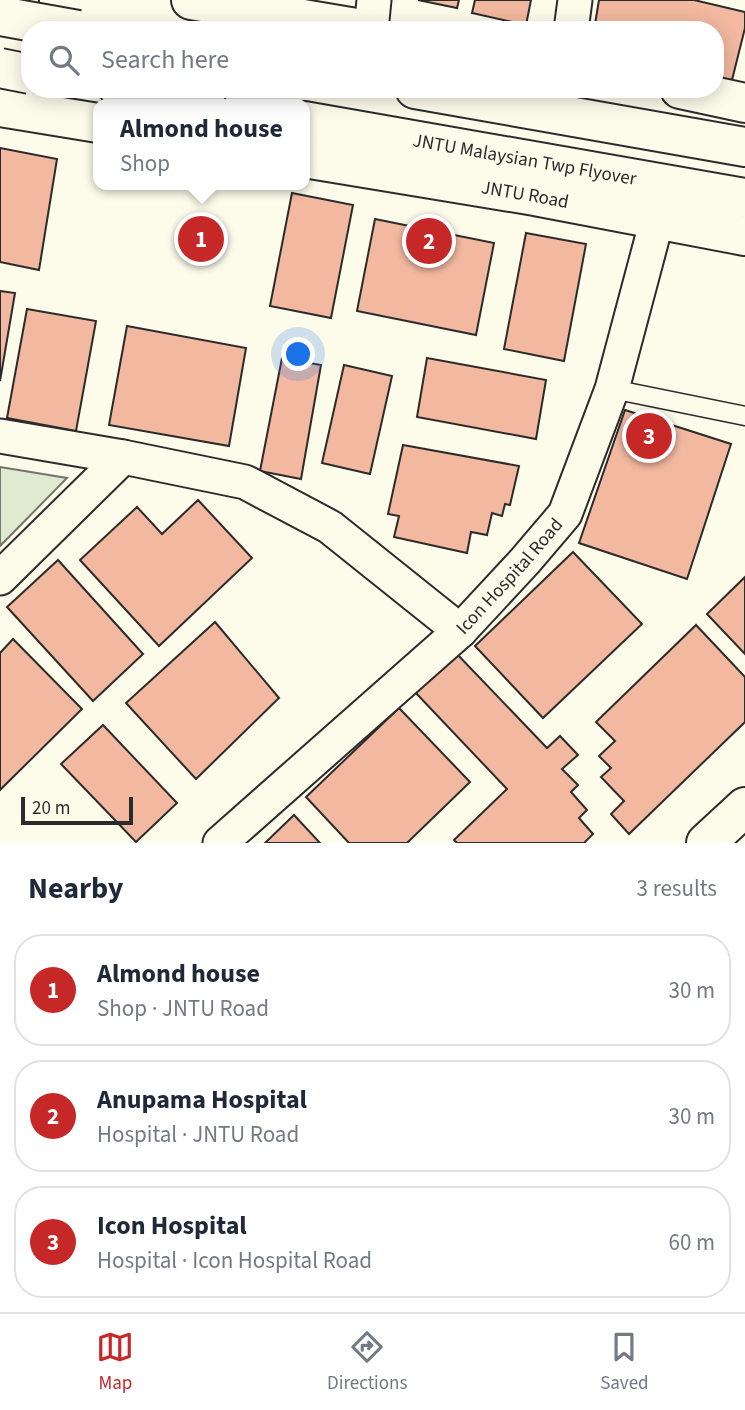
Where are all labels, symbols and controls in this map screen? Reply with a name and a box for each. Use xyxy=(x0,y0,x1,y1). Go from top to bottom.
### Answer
search box xyxy=(21,21,724,98)
icon: search xyxy=(45,41,83,79)
text: Search here xyxy=(101,41,229,78)
popup xyxy=(93,99,310,190)
text: Almond house xyxy=(120,110,283,147)
street label: JNTU Malaysian Twp Flyover xyxy=(411,127,639,192)
text: Shop xyxy=(120,147,170,180)
street label: JNTU Road xyxy=(479,174,571,216)
pin: 1 xyxy=(178,213,224,265)
pin: 2 xyxy=(406,215,452,267)
your location xyxy=(281,337,315,371)
pin: 3 xyxy=(626,410,672,462)
street label: Icon Hospital Road xyxy=(450,512,569,641)
scale bar xyxy=(21,794,133,826)
text: 20 m xyxy=(32,795,70,822)
text: Nearby xyxy=(28,867,123,910)
text: 3 results xyxy=(637,872,717,905)
text: Almond house xyxy=(97,955,260,992)
text: 1 xyxy=(47,974,59,1007)
text: 30 m xyxy=(668,974,715,1007)
text: Shop · JNTU Road xyxy=(97,992,269,1025)
text: Anupama Hospital xyxy=(97,1081,307,1118)
text: 2 xyxy=(47,1100,59,1133)
text: 30 m xyxy=(668,1100,715,1133)
text: Hospital · JNTU Road xyxy=(97,1118,299,1151)
text: Icon Hospital xyxy=(97,1207,247,1244)
text: 3 xyxy=(47,1226,59,1259)
text: 60 m xyxy=(668,1226,715,1259)
text: Hospital · Icon Hospital Road xyxy=(97,1244,372,1277)
tab: Map xyxy=(96,1328,134,1397)
tab: Directions xyxy=(327,1328,407,1397)
tab: Saved xyxy=(600,1328,649,1397)

